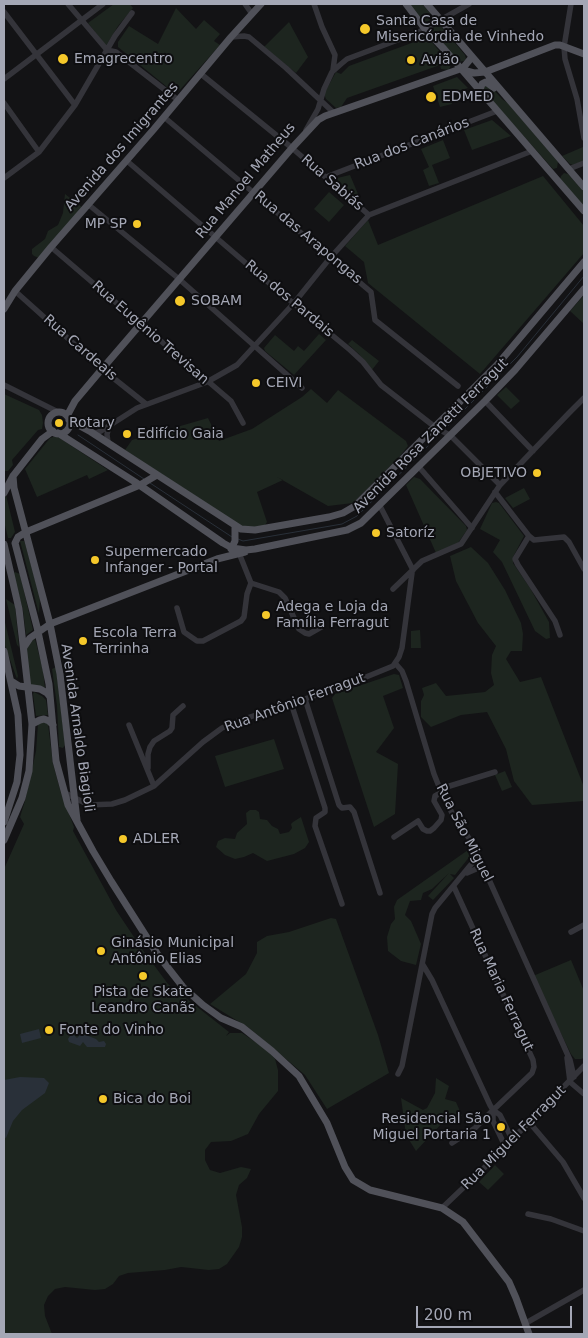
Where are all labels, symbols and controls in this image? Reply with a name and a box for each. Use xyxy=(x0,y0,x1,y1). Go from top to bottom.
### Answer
place label: Santa Casa de Misericórdia de Vinhedo xyxy=(376,13,544,46)
marker: Santa Casa de Misericórdia de Vinhedo xyxy=(358,22,372,36)
place label: Emagrecentro xyxy=(74,51,173,67)
marker: Emagrecentro xyxy=(56,52,70,66)
place label: Avião xyxy=(421,52,459,68)
marker: Avião xyxy=(405,54,417,66)
street label: Avenida dos Imigrantes xyxy=(62,79,182,215)
place label: EDMED xyxy=(442,89,493,105)
marker: EDMED xyxy=(424,90,438,104)
street label: Rua dos Canários xyxy=(352,114,472,174)
street label: Rua Manoel Matheus xyxy=(193,120,299,242)
street label: Rua Sabiás xyxy=(297,151,367,215)
street label: Rua das Arapongas xyxy=(251,188,365,288)
place label: MP SP xyxy=(85,216,127,232)
marker: MP SP xyxy=(131,218,143,230)
street label: Rua dos Pardais xyxy=(241,257,337,341)
street label: Rua Eugênio Trevisan xyxy=(88,278,212,388)
place label: SOBAM xyxy=(191,293,242,309)
marker: SOBAM xyxy=(173,294,187,308)
street label: Rua Cardeais xyxy=(40,311,120,385)
street label: Avenida Rosa Zanetti Ferragut xyxy=(350,355,512,517)
place label: CEIVI xyxy=(266,375,302,391)
marker: CEIVI xyxy=(250,377,262,389)
place label: Rotary xyxy=(69,415,115,431)
marker: Rotary xyxy=(53,417,65,429)
place label: Edifício Gaia xyxy=(137,426,224,442)
marker: Edifício Gaia xyxy=(121,428,133,440)
place label: OBJETIVO xyxy=(460,465,527,481)
marker: OBJETIVO xyxy=(531,467,543,479)
place label: Satoríz xyxy=(386,525,435,541)
marker: Satoríz xyxy=(370,527,382,539)
place label: Supermercado Infanger - Portal xyxy=(105,544,218,576)
marker: Supermercado Infanger - Portal xyxy=(89,554,101,566)
place label: Adega e Loja da Família Ferragut xyxy=(276,599,389,632)
marker: Adega e Loja da Família Ferragut xyxy=(260,609,272,621)
place label: Escola Terra Terrinha xyxy=(93,625,177,658)
marker: Escola Terra Terrinha xyxy=(77,635,89,647)
street label: Avenida Arnaldo Biagioli xyxy=(57,643,97,813)
street label: Rua Antônio Ferragut xyxy=(222,670,368,736)
street label: Rua São Miguel xyxy=(432,781,496,885)
place label: ADLER xyxy=(133,831,180,847)
marker: ADLER xyxy=(117,833,129,845)
street label: Rua Maria Ferragut xyxy=(465,926,537,1054)
place label: Ginásio Municipal Antônio Elias xyxy=(111,935,234,968)
marker: Ginásio Municipal Antônio Elias xyxy=(95,945,107,957)
marker: Pista de Skate Leandro Canãs xyxy=(137,970,149,982)
place label: Pista de Skate Leandro Canãs xyxy=(91,984,195,1016)
place label: Fonte do Vinho xyxy=(59,1022,164,1038)
marker: Fonte do Vinho xyxy=(43,1024,55,1036)
street label: Rua Miguel Ferragut xyxy=(458,1082,570,1194)
place label: Bica do Boi xyxy=(113,1091,191,1107)
marker: Bica do Boi xyxy=(97,1093,109,1105)
place label: Residencial São Miguel Portaria 1 xyxy=(372,1111,491,1144)
marker: Residencial São Miguel Portaria 1 xyxy=(495,1121,507,1133)
scale bar xyxy=(418,1296,574,1328)
text: 200 m xyxy=(424,1306,472,1324)

